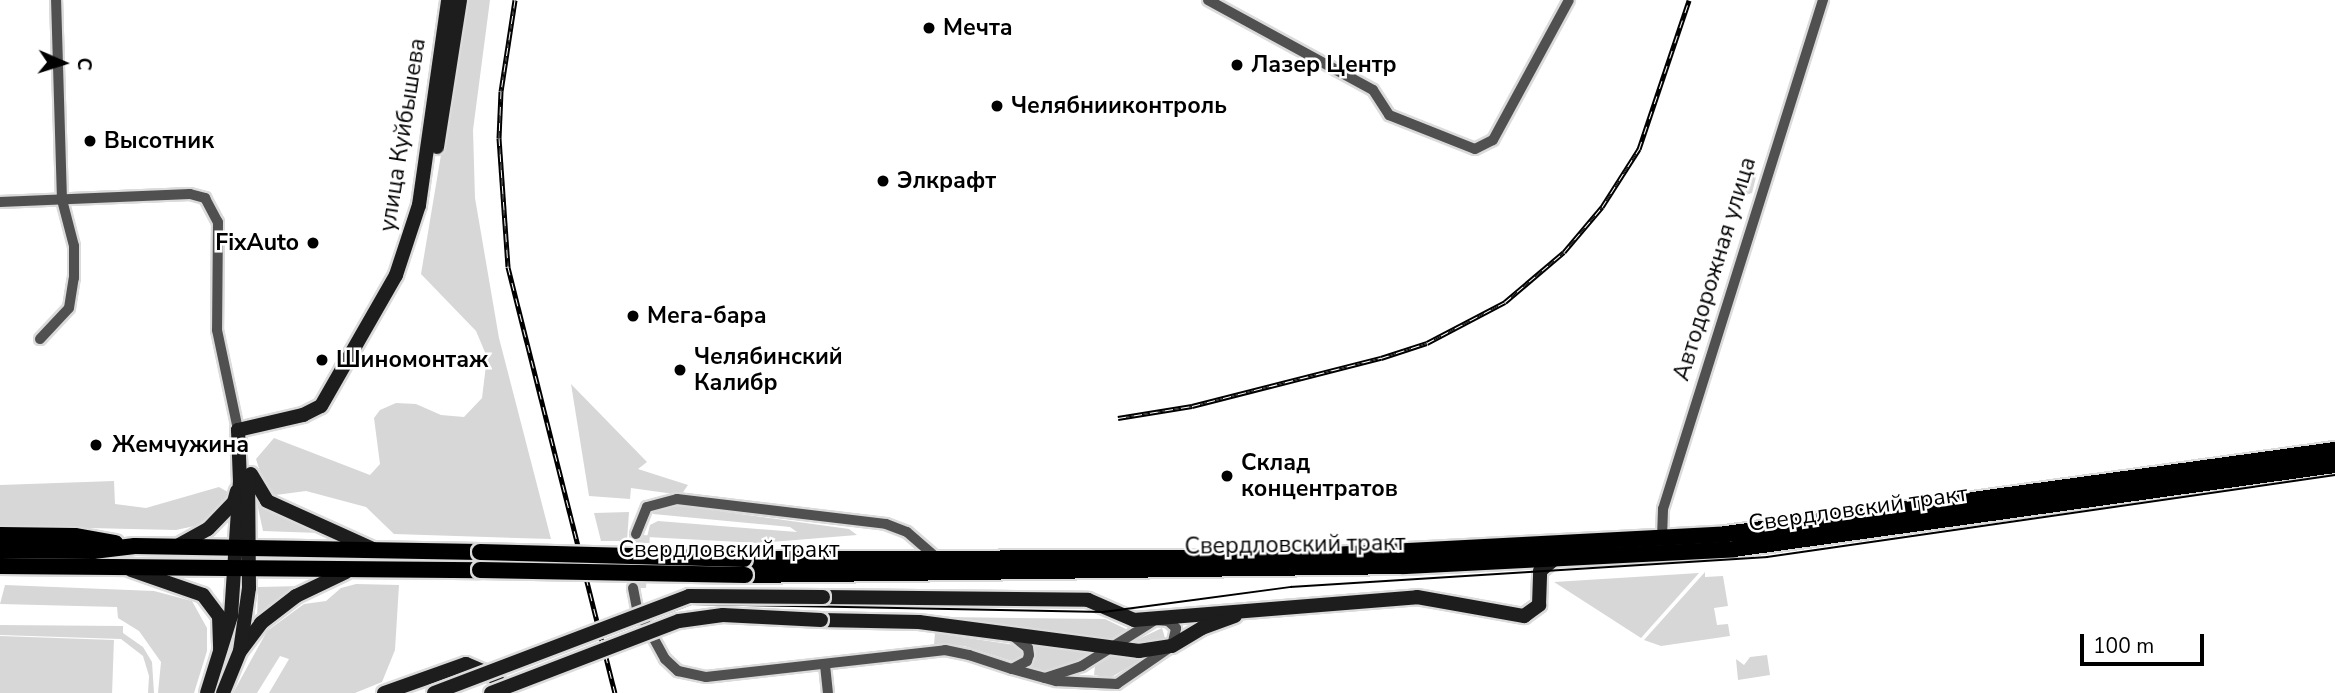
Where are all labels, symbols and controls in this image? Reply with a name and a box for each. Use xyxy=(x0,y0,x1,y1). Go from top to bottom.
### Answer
place label: Мечта xyxy=(943,14,1013,42)
marker: Мечта xyxy=(921,20,937,36)
north arrow xyxy=(28,28,98,98)
street label: улица Куйбышева xyxy=(374,36,432,234)
place label: Лазер Центр xyxy=(1251,51,1397,79)
text: С xyxy=(71,57,97,71)
marker: Лазер Центр xyxy=(1229,57,1245,73)
place label: Челябнииконтроль xyxy=(1011,92,1227,120)
marker: Челябнииконтроль xyxy=(989,98,1005,114)
place label: Высотник xyxy=(104,127,214,155)
marker: Высотник xyxy=(82,133,98,149)
street label: Автодорожная улица xyxy=(1668,154,1762,384)
place label: Элкрафт xyxy=(897,167,996,195)
marker: Элкрафт xyxy=(875,173,891,189)
place label: FixAuto xyxy=(215,229,299,257)
marker: FixAuto xyxy=(305,235,321,251)
place label: Мега-бара xyxy=(647,302,767,330)
marker: Мега-бара xyxy=(625,308,641,324)
place label: Челябинский Калибр xyxy=(694,343,843,397)
place label: Шиномонтаж xyxy=(336,346,488,374)
marker: Шиномонтаж xyxy=(314,352,330,368)
marker: Челябинский Калибр xyxy=(672,362,688,378)
place label: Жемчужина xyxy=(112,431,249,459)
marker: Жемчужина xyxy=(86,435,106,455)
place label: Склад концентратов xyxy=(1241,449,1398,503)
marker: Склад концентратов xyxy=(1219,468,1235,484)
street label: Свердловский тракт xyxy=(1747,480,1969,538)
street label: Свердловский тракт xyxy=(1184,529,1406,561)
street label: Свердловский тракт xyxy=(619,536,839,564)
scale bar xyxy=(2083,620,2207,664)
text: 100 m xyxy=(2093,632,2154,660)

